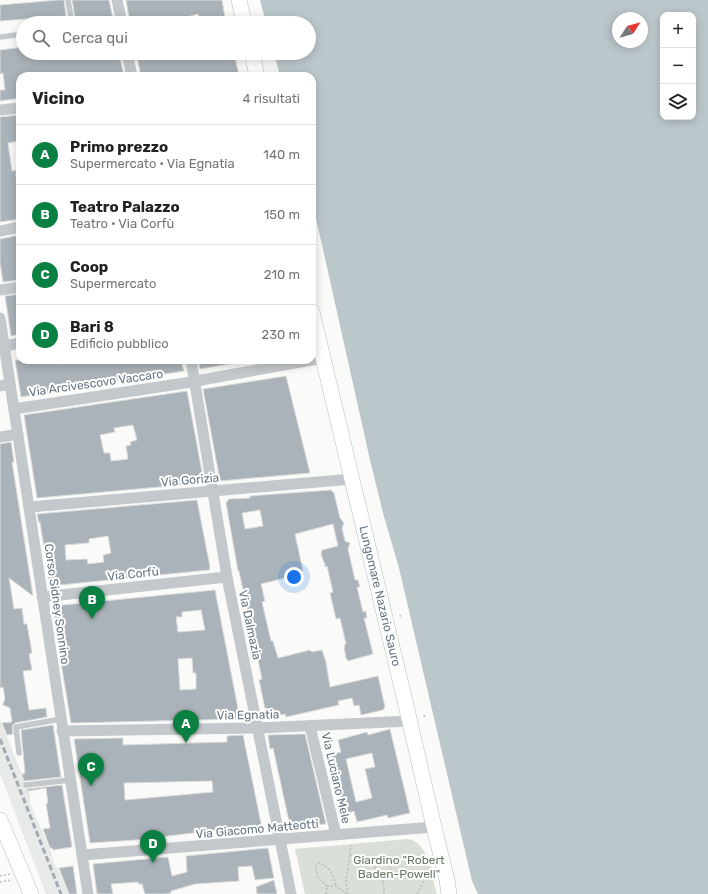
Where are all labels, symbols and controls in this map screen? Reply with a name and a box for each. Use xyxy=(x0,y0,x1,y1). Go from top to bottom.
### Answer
north arrow xyxy=(612,12,648,48)
map controls xyxy=(660,12,696,120)
button: + xyxy=(660,12,696,48)
search box xyxy=(16,16,316,60)
icon: search xyxy=(30,27,52,49)
text: Cerca qui xyxy=(62,29,128,47)
button: − xyxy=(660,48,696,84)
button: layers xyxy=(660,84,696,120)
text: Vicino xyxy=(32,88,85,108)
text: 4 risultati xyxy=(243,91,300,106)
text: Primo prezzo xyxy=(70,138,168,156)
text: A xyxy=(40,147,50,162)
text: 140 m xyxy=(263,147,300,162)
text: Supermercato · Via Egnatia xyxy=(70,156,235,171)
text: Teatro Palazzo xyxy=(70,198,180,216)
text: B xyxy=(40,207,50,222)
text: 150 m xyxy=(264,207,300,222)
text: Teatro · Via Corfù xyxy=(70,216,174,231)
text: Coop xyxy=(70,258,108,276)
text: C xyxy=(40,267,50,282)
text: 210 m xyxy=(264,267,300,282)
text: Supermercato xyxy=(70,276,156,291)
text: Bari 8 xyxy=(70,318,114,336)
text: D xyxy=(40,327,50,342)
text: 230 m xyxy=(262,327,300,342)
text: Edificio pubblico xyxy=(70,336,169,351)
street label: Via Arcivescovo Vaccaro xyxy=(28,367,164,399)
street label: Via Gorizia xyxy=(160,470,220,490)
street label: Lungomare Nazario Sauro xyxy=(356,524,404,668)
street label: Corso Sidney Sonnino xyxy=(42,543,72,665)
street label: Via Corfù xyxy=(107,564,159,584)
your location xyxy=(284,567,304,587)
pin: B xyxy=(79,586,105,619)
street label: Via Dalmazia xyxy=(236,589,264,661)
street label: Via Egnatia xyxy=(217,707,279,723)
pin: A xyxy=(173,710,199,743)
street label: Via Luciano Mele xyxy=(319,731,353,825)
pin: C xyxy=(78,753,104,786)
street label: Via Giacomo Matteotti xyxy=(195,817,319,841)
pin: D xyxy=(140,830,166,863)
park label: Giardino "Robert Baden-Powell" xyxy=(353,853,445,881)

